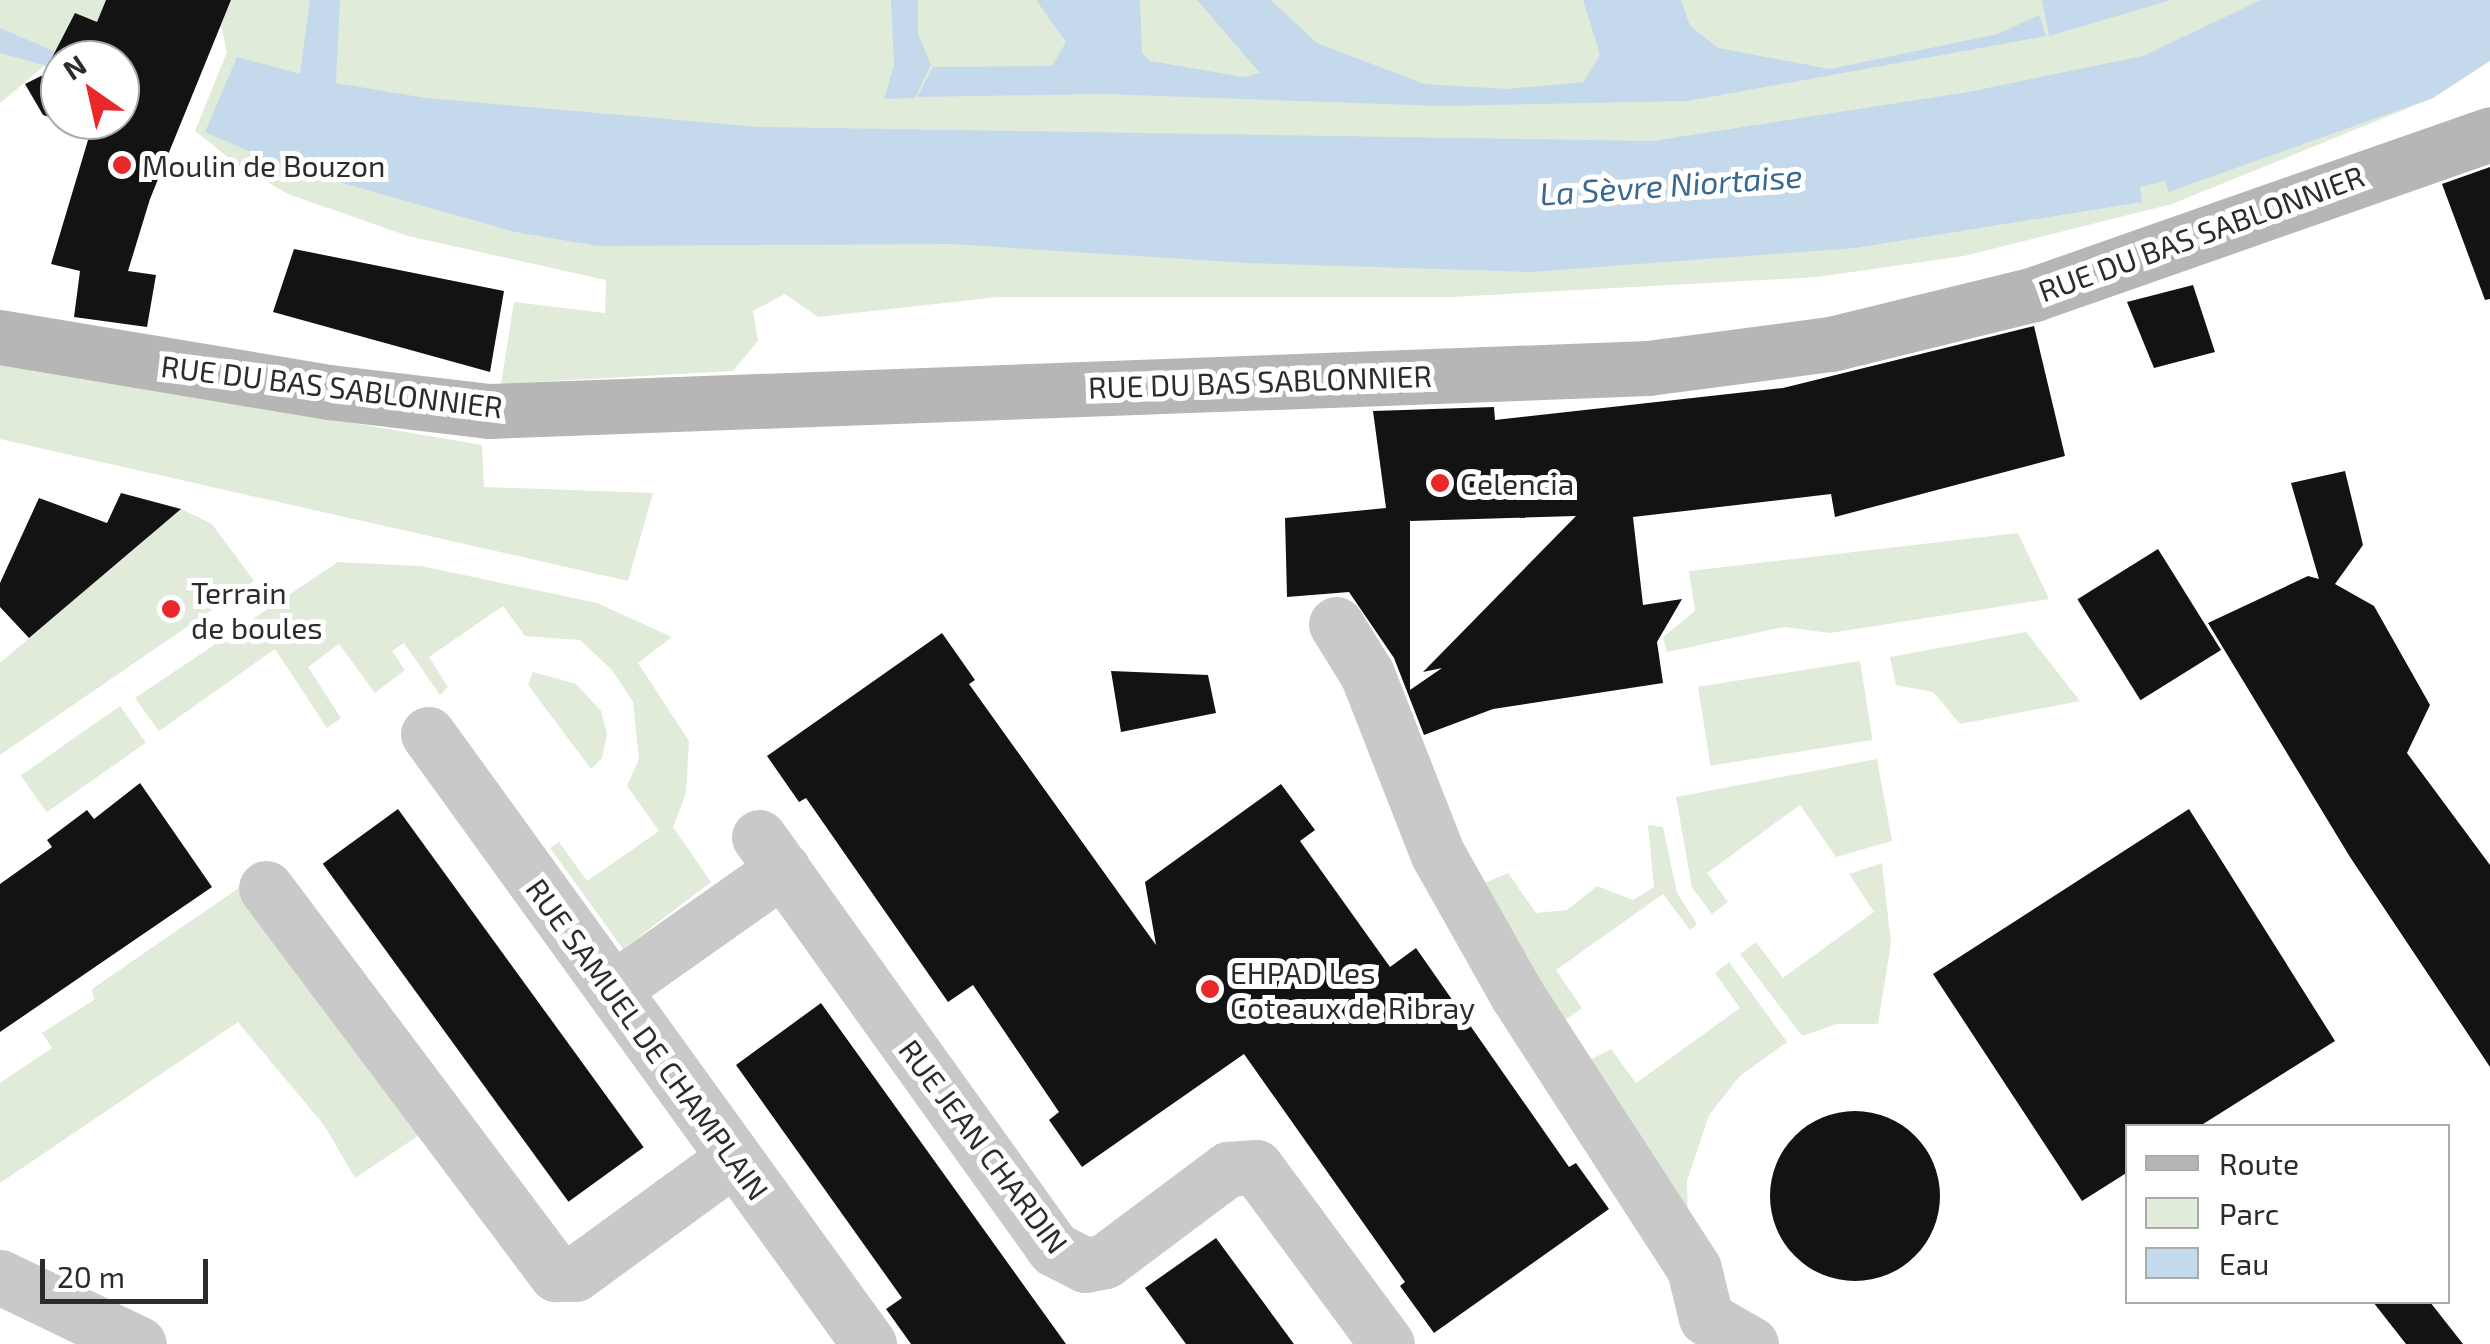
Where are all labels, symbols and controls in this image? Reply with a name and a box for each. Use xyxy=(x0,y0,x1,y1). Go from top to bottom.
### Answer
north arrow xyxy=(40,40,140,140)
text: N xyxy=(56,47,92,87)
place label: Moulin de Bouzon xyxy=(142,147,385,183)
marker: Moulin de Bouzon xyxy=(111,154,133,176)
water label: La Sèvre Niortaise xyxy=(1538,156,1804,212)
street label: RUE DU BAS SABLONNIER xyxy=(2033,157,2369,309)
street label: RUE DU BAS SABLONNIER xyxy=(159,347,505,425)
street label: RUE DU BAS SABLONNIER xyxy=(1088,357,1432,405)
place label: Celencia xyxy=(1460,465,1574,501)
marker: Celencia xyxy=(1429,472,1451,494)
place label: Terrain de boules xyxy=(191,574,322,644)
marker: Terrain de boules xyxy=(160,598,182,620)
street label: RUE SAMUEL DE CHAMPLAIN xyxy=(519,871,777,1207)
place label: EHPAD Les Coteaux de Ribray xyxy=(1230,954,1475,1024)
marker: EHPAD Les Coteaux de Ribray xyxy=(1199,978,1221,1000)
street label: RUE JEAN CHARDIN xyxy=(892,1032,1076,1260)
legend xyxy=(2125,1124,2450,1304)
text: Route xyxy=(2219,1145,2299,1181)
text: Parc xyxy=(2219,1195,2279,1231)
scale bar xyxy=(45,1239,212,1301)
text: Eau xyxy=(2219,1245,2269,1281)
text: 20 m xyxy=(57,1258,125,1294)

